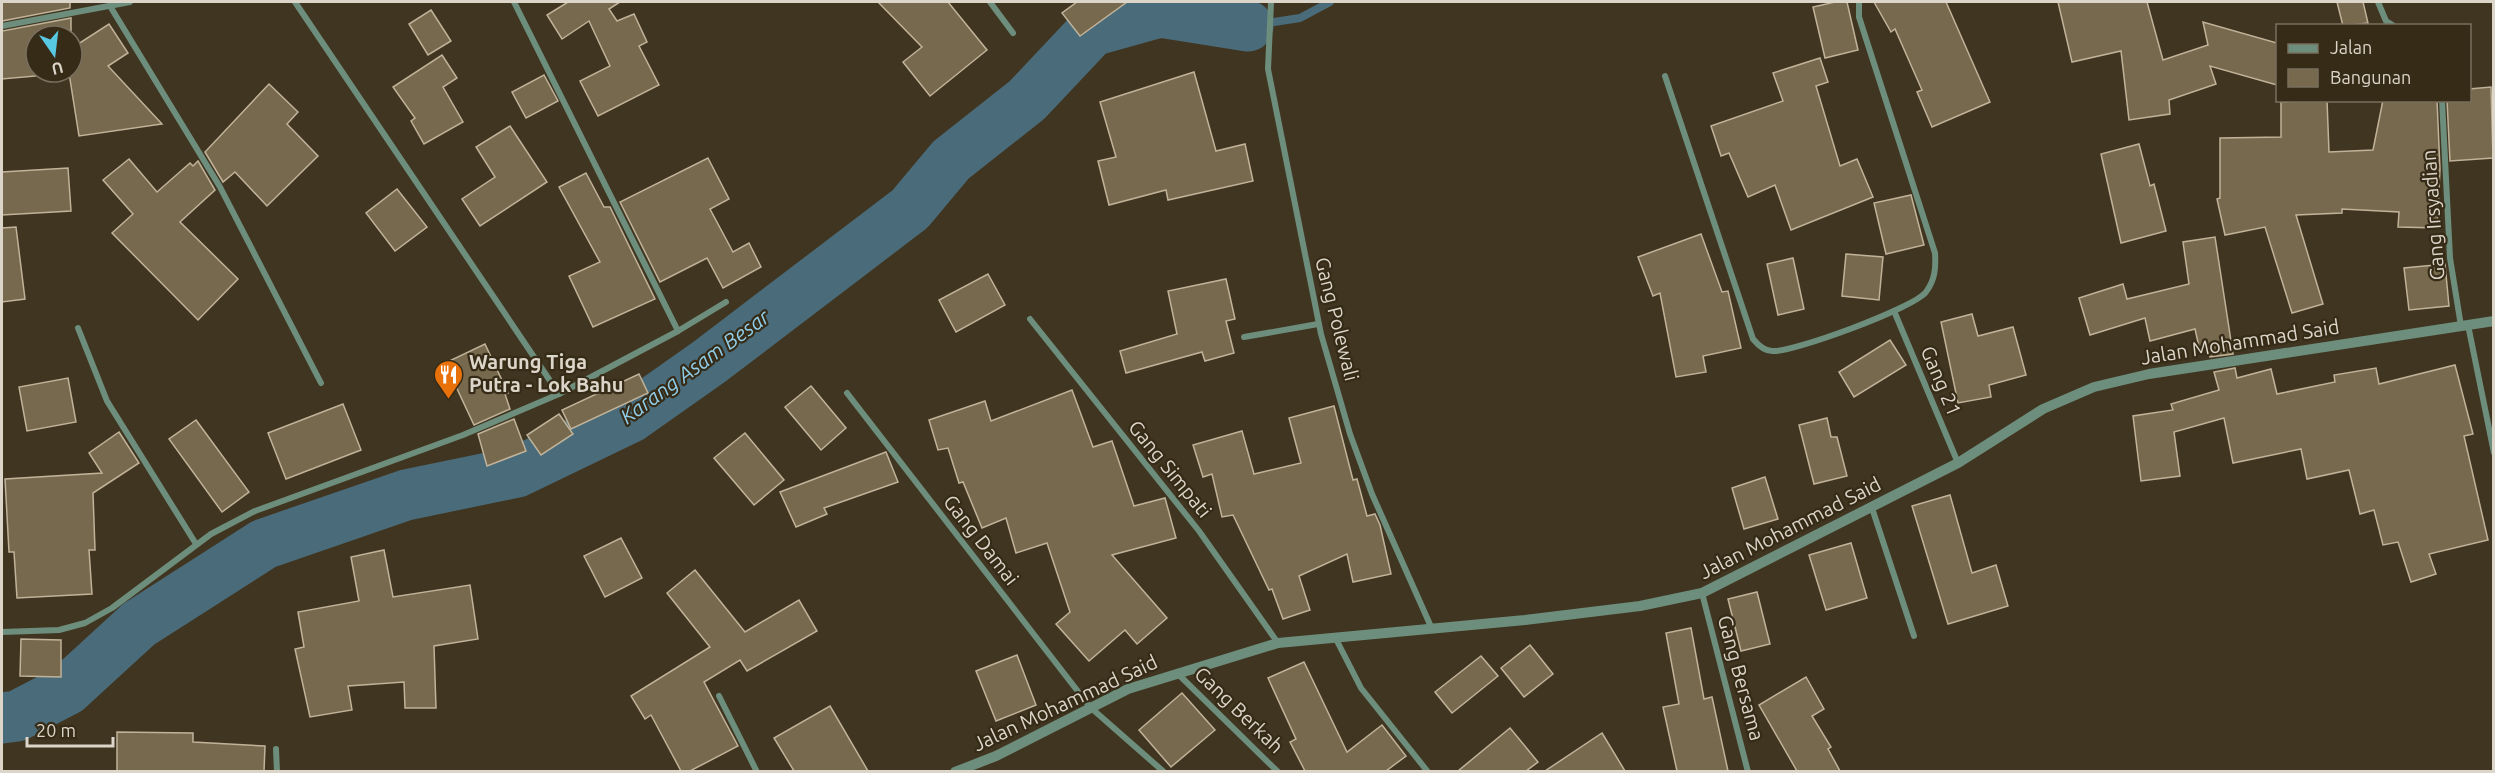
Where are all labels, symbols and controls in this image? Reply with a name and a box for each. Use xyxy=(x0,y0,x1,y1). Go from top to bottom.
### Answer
north arrow xyxy=(24,24,84,84)
legend xyxy=(2276,24,2471,102)
text: Jalan xyxy=(2330,37,2372,57)
text: U xyxy=(50,58,65,79)
text: Bangunan xyxy=(2330,67,2411,87)
street label: Gang Irsyadian xyxy=(2416,149,2449,281)
street label: Gang Polewali xyxy=(1311,255,1364,383)
water label: Karang Asam Besar xyxy=(615,303,774,428)
street label: Jalan Mohammad Said xyxy=(2139,314,2341,369)
street label: Gang 21 xyxy=(1916,342,1966,419)
place label: Warung Tiga Putra - Lok Bahu xyxy=(469,350,623,396)
restaurant icon: Warung Tiga Putra - Lok Bahu xyxy=(432,358,464,400)
street label: Gang Simpati xyxy=(1124,415,1217,522)
street label: Jalan Mohammad Said xyxy=(1695,472,1884,583)
street label: Gang Damai xyxy=(939,490,1024,589)
street label: Gang Bersama xyxy=(1714,613,1769,743)
street label: Jalan Mohammad Said xyxy=(969,650,1161,755)
street label: Gang Berkah xyxy=(1190,662,1288,758)
scale bar xyxy=(27,710,112,748)
text: 20 m xyxy=(36,720,76,740)

